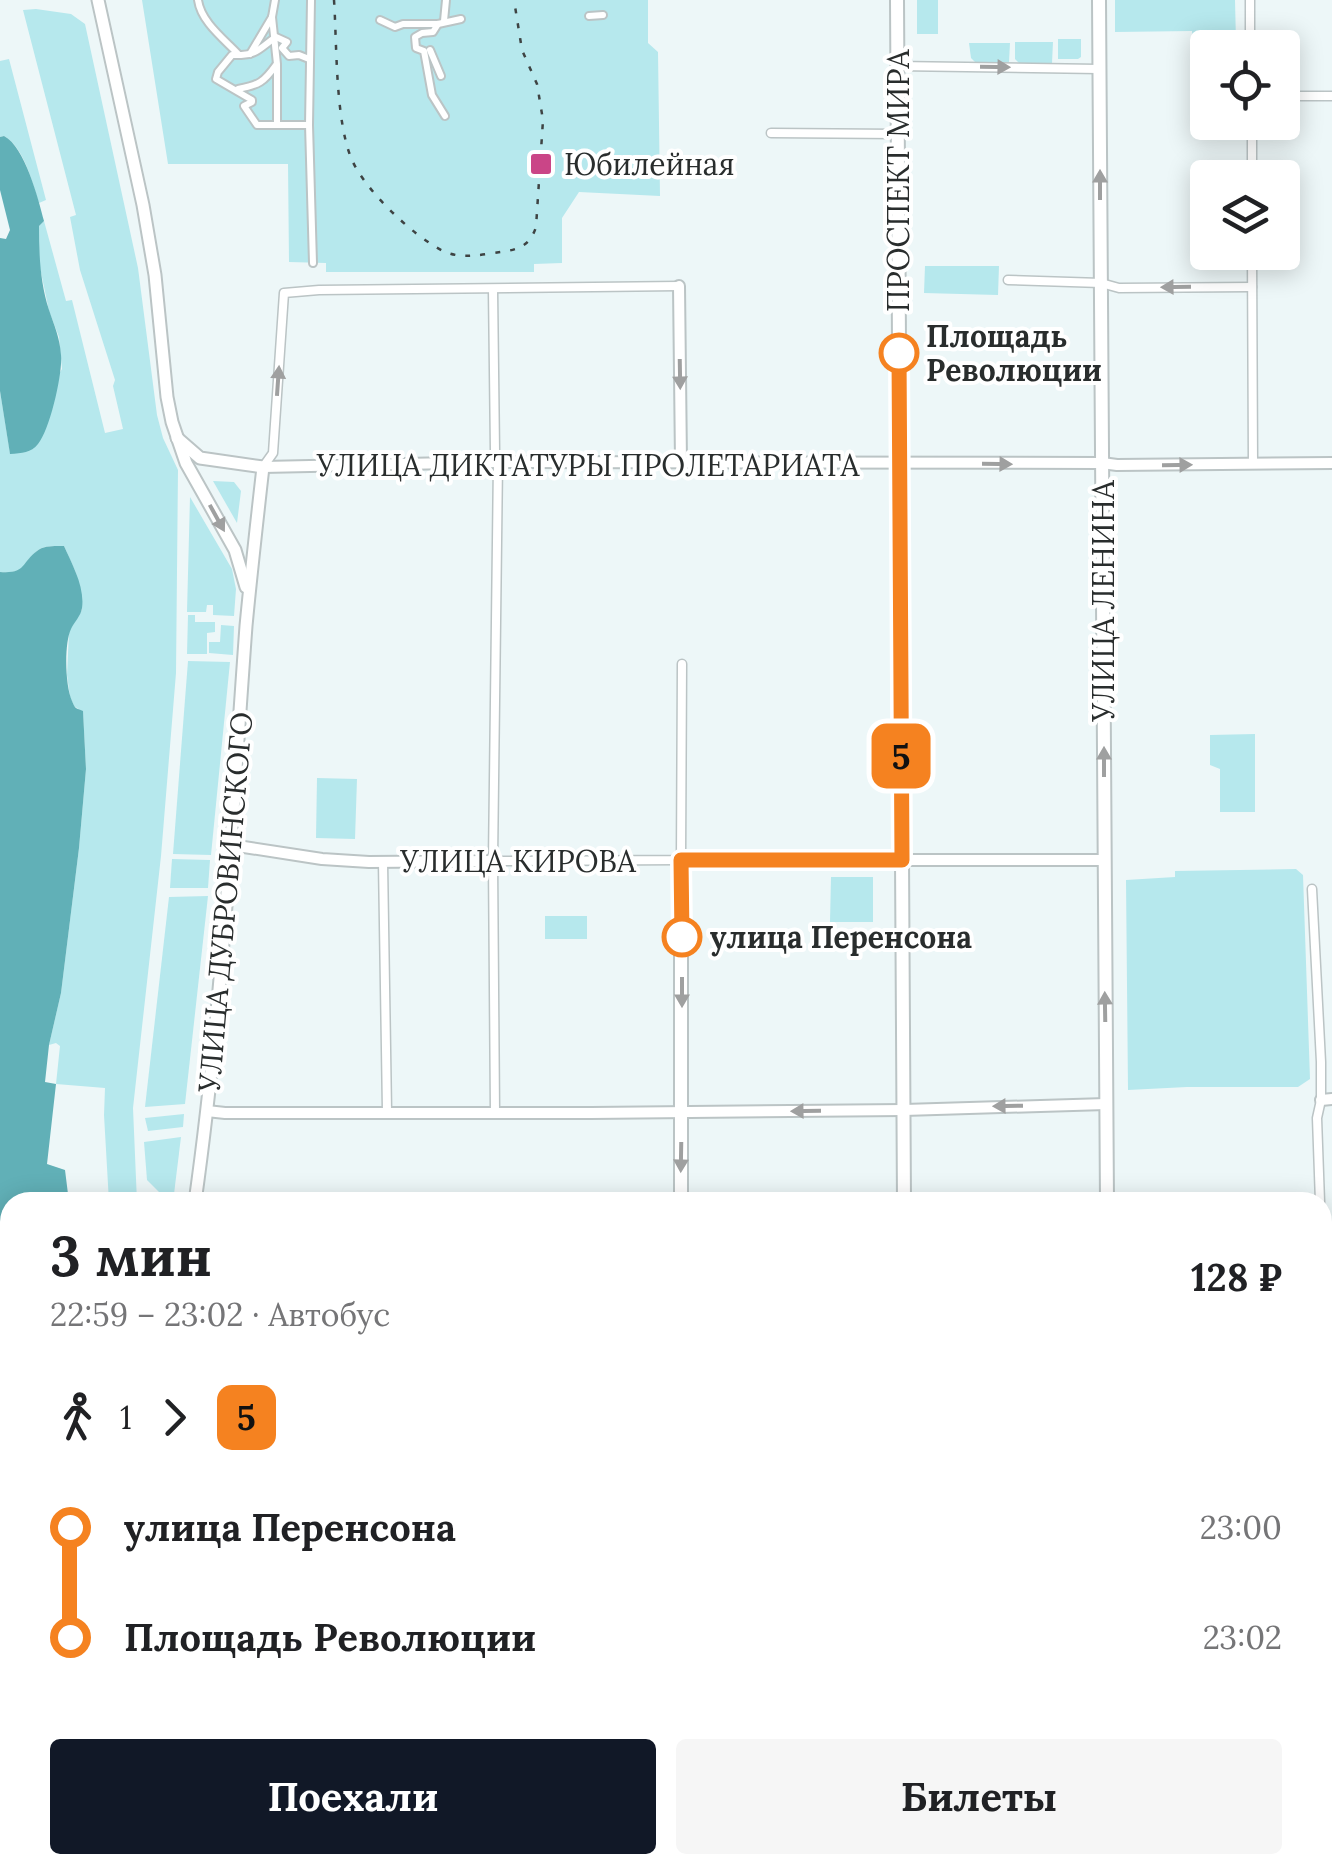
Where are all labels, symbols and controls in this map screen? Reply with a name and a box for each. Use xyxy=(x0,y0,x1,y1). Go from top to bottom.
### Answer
map controls xyxy=(1190,30,1300,270)
button: locate xyxy=(1190,30,1300,140)
street label: ПРОСПЕКТ МИРА xyxy=(879,49,917,312)
one-way arrow xyxy=(979,59,1011,75)
place label: Юбилейная xyxy=(564,145,735,183)
marker: Юбилейная xyxy=(528,151,554,177)
button: layers xyxy=(1190,160,1300,270)
one-way arrow xyxy=(1092,169,1108,201)
one-way arrow xyxy=(1160,279,1192,295)
place label: Площадь Революции xyxy=(926,317,1102,389)
marker: Площадь Революции xyxy=(880,334,918,372)
one-way arrow xyxy=(673,358,689,390)
one-way arrow xyxy=(270,365,286,397)
street label: УЛИЦА ДИКТАТУРЫ ПРОЛЕТАРИАТА xyxy=(316,446,860,484)
one-way arrow xyxy=(982,456,1014,472)
one-way arrow xyxy=(1162,456,1194,472)
street label: УЛИЦА ЛЕНИНА xyxy=(1084,479,1122,723)
one-way arrow xyxy=(207,504,225,532)
street label: УЛИЦА ДУБРОВИНСКОГО xyxy=(189,710,261,1095)
line badge: 5 xyxy=(868,724,934,788)
text: 5 xyxy=(892,734,910,779)
one-way arrow xyxy=(1096,746,1112,778)
street label: УЛИЦА КИРОВА xyxy=(399,842,637,880)
marker: улица Перенсона xyxy=(663,918,701,956)
place label: улица Перенсона xyxy=(710,918,972,957)
one-way arrow xyxy=(674,977,690,1009)
one-way arrow xyxy=(1097,990,1113,1022)
one-way arrow xyxy=(992,1099,1024,1115)
one-way arrow xyxy=(790,1103,822,1119)
one-way arrow xyxy=(673,1141,689,1173)
text: 3 мин xyxy=(50,1221,212,1291)
text: 128 ₽ xyxy=(1191,1253,1282,1301)
text: 22:59 – 23:02 · Автобус xyxy=(50,1294,390,1335)
icon: walk xyxy=(50,1390,105,1445)
icon: forward xyxy=(147,1390,202,1445)
text: 5 xyxy=(237,1395,256,1440)
text: 1 xyxy=(120,1397,132,1438)
text: улица Перенсона xyxy=(124,1503,456,1551)
text: 23:00 xyxy=(1200,1507,1282,1548)
text: Площадь Революции xyxy=(124,1613,536,1661)
text: 23:02 xyxy=(1203,1617,1282,1658)
button: Поехали xyxy=(50,1739,656,1854)
button: Билеты xyxy=(676,1739,1282,1854)

